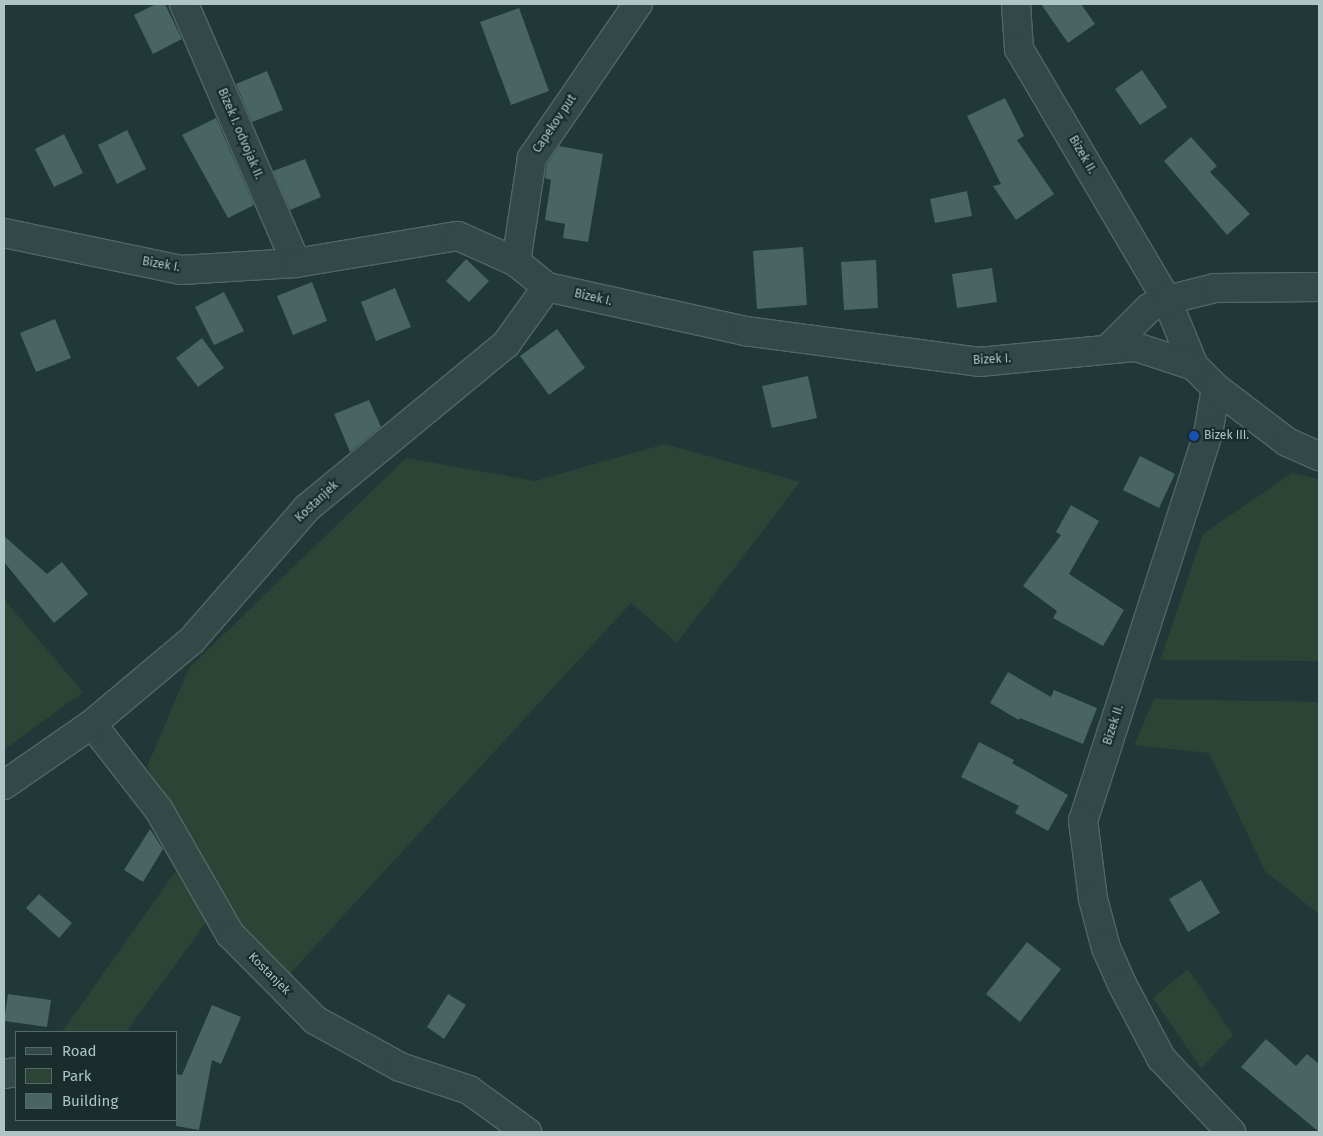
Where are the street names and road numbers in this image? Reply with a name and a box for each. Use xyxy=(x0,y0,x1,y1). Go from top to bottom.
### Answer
street label: Bizek I. odvojak II. xyxy=(214,86,266,182)
street label: Capekov put xyxy=(530,92,580,156)
street label: Bizek II. xyxy=(1065,133,1099,177)
street label: Bizek I. xyxy=(141,255,181,275)
street label: Bizek I. xyxy=(573,287,613,309)
street label: Bizek I. xyxy=(973,352,1011,368)
street label: Kostanjek xyxy=(293,479,341,525)
street label: Bizek II. xyxy=(1101,703,1127,747)
street label: Kostanjek xyxy=(245,950,293,998)

